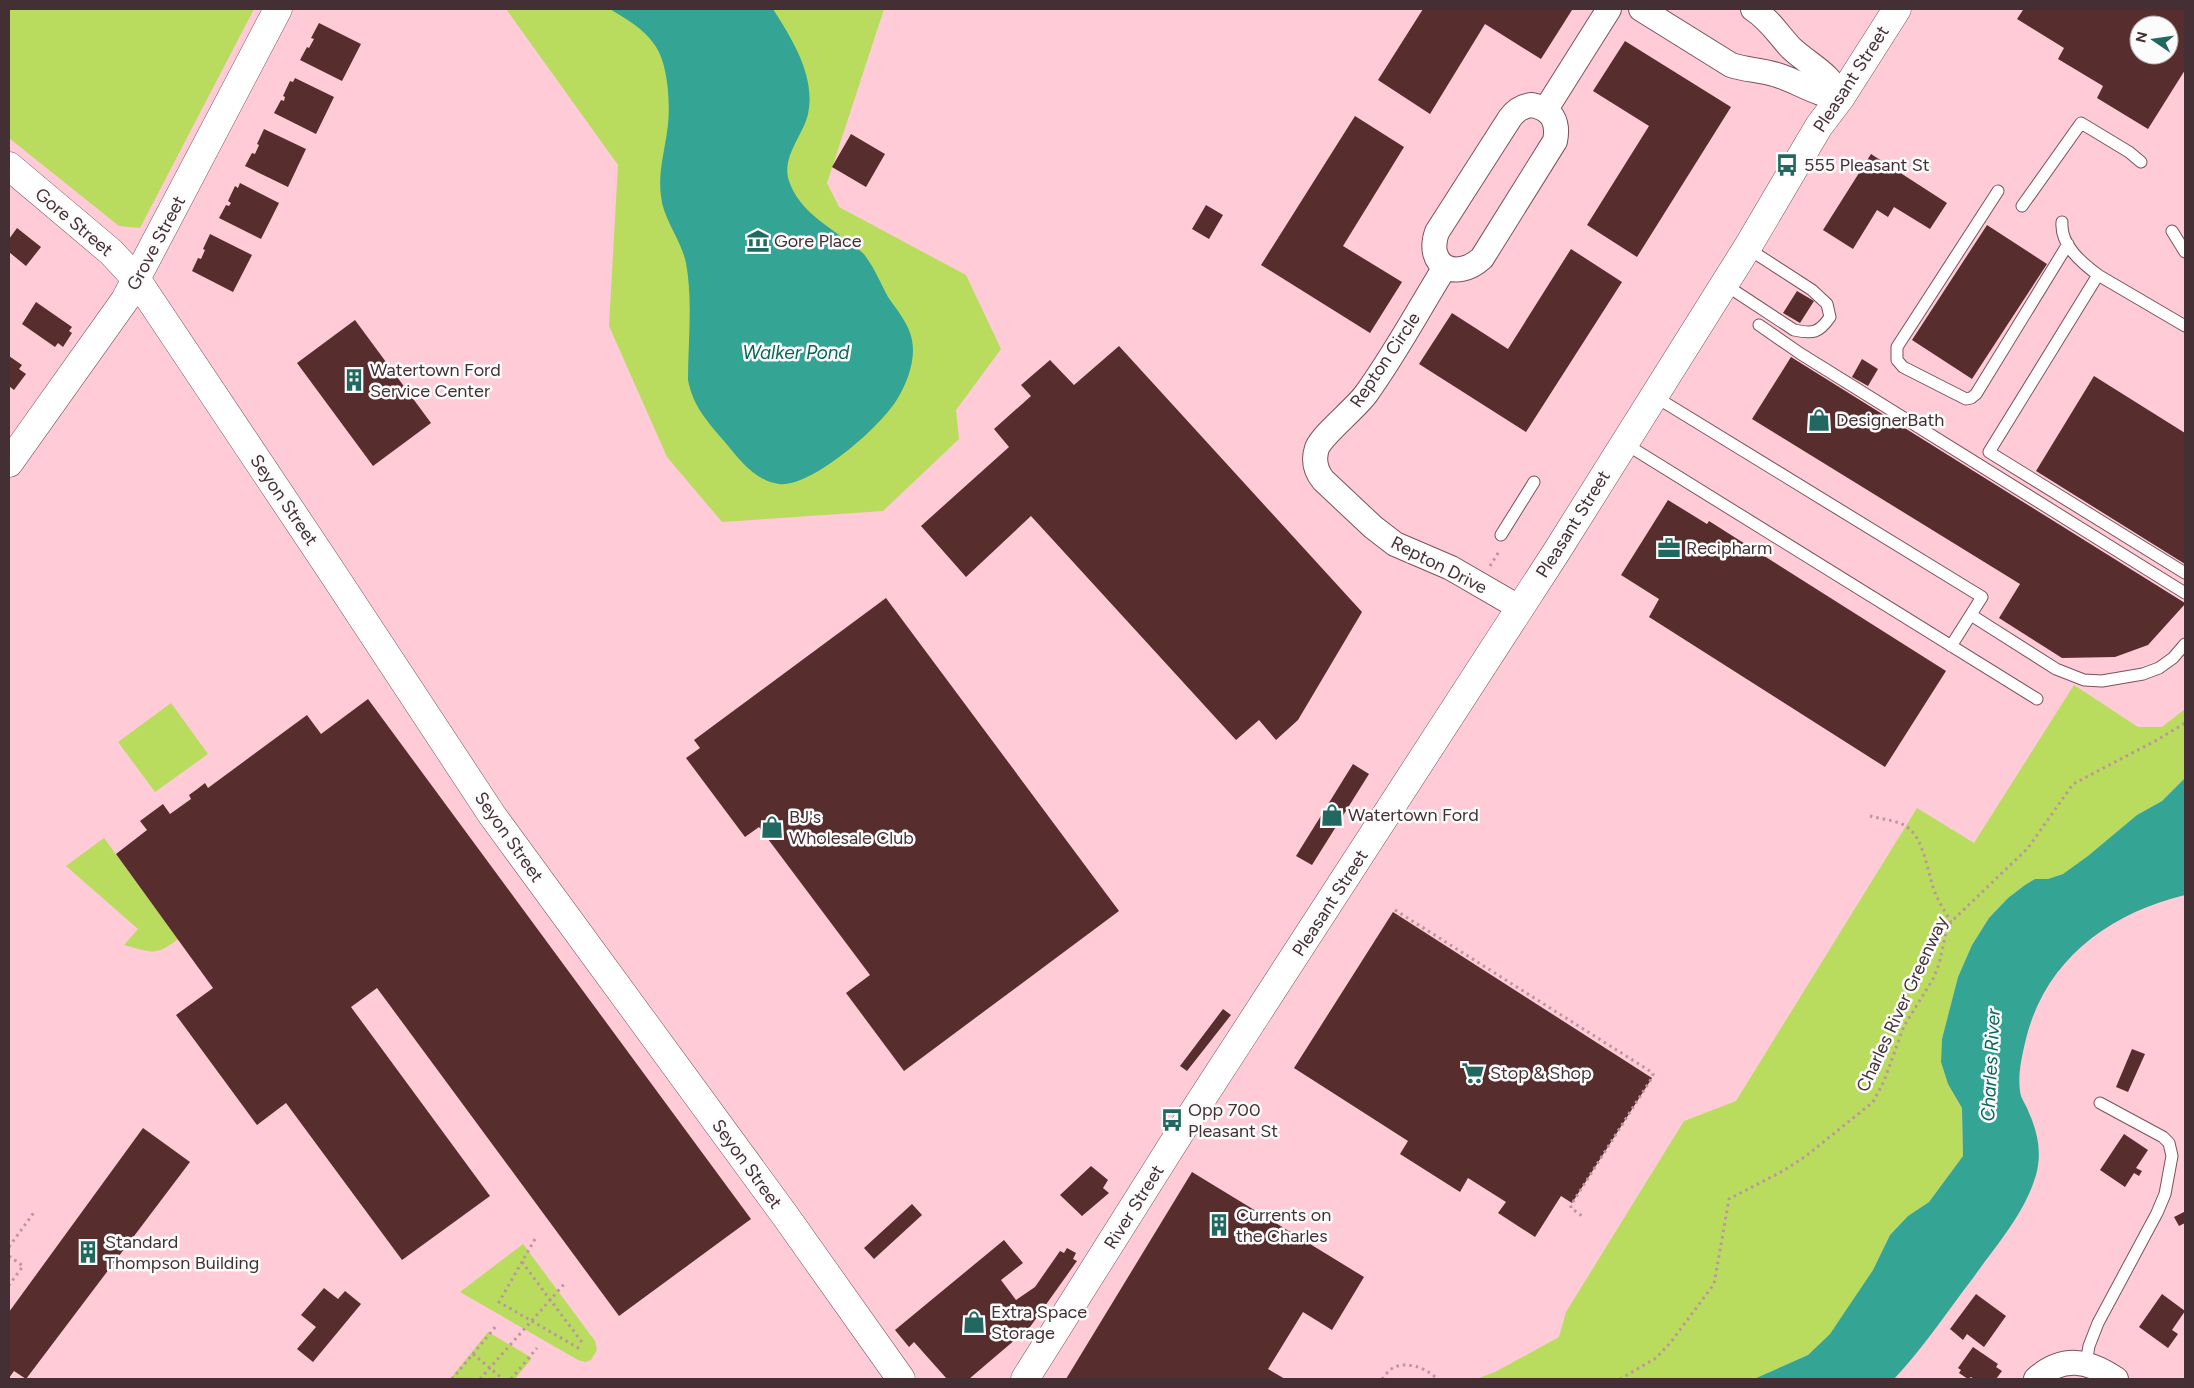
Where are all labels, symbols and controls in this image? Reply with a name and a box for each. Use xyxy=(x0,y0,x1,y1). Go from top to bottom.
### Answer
north arrow xyxy=(2129,15,2179,65)
street label: Pleasant Street xyxy=(1808,21,1894,136)
text: N xyxy=(2132,30,2151,44)
bus stop icon: 555 Pleasant St xyxy=(1774,152,1800,178)
place label: 555 Pleasant St xyxy=(1804,154,1930,176)
street label: Gore Street xyxy=(31,183,118,261)
street label: Grove Street xyxy=(122,192,190,294)
museum icon: Gore Place xyxy=(745,228,771,254)
place label: Gore Place xyxy=(774,230,862,252)
street label: Repton Circle xyxy=(1345,308,1425,412)
water label: Walker Pond xyxy=(743,341,850,364)
place label: Watertown Ford Service Center xyxy=(370,359,501,402)
building icon: Watertown Ford Service Center xyxy=(341,367,367,393)
shop icon: DesignerBath xyxy=(1806,407,1832,433)
place label: DesignerBath xyxy=(1836,409,1944,431)
street label: Seyon Street xyxy=(245,450,323,550)
street label: Pleasant Street xyxy=(1531,466,1615,582)
street label: Repton Drive xyxy=(1387,531,1491,599)
office icon: Recipharm xyxy=(1656,535,1682,561)
place label: Recipharm xyxy=(1686,537,1772,559)
street label: Seyon Street xyxy=(470,788,548,887)
shop icon: Watertown Ford xyxy=(1319,802,1345,828)
place label: Watertown Ford xyxy=(1348,804,1479,826)
place label: BJ's Wholesale Club xyxy=(789,806,914,849)
shop icon: BJ's Wholesale Club xyxy=(759,814,785,840)
street label: Pleasant Street xyxy=(1287,845,1373,960)
street label: Charles River Greenway xyxy=(1852,912,1953,1095)
water label: Charles River xyxy=(1976,1007,2005,1122)
supermarket icon: Stop & Shop xyxy=(1460,1060,1486,1086)
place label: Stop & Shop xyxy=(1490,1062,1592,1084)
place label: Opp 700 Pleasant St xyxy=(1188,1099,1278,1142)
bus stop icon: Opp 700 Pleasant St xyxy=(1159,1107,1185,1133)
street label: Seyon Street xyxy=(707,1115,787,1213)
street label: River Street xyxy=(1099,1161,1169,1253)
place label: Currents on the Charles xyxy=(1236,1204,1331,1247)
building icon: Currents on the Charles xyxy=(1206,1212,1232,1238)
place label: Standard Thompson Building xyxy=(105,1231,259,1274)
building icon: Standard Thompson Building xyxy=(75,1239,101,1265)
place label: Extra Space Storage xyxy=(991,1301,1087,1344)
shop icon: Extra Space Storage xyxy=(961,1309,987,1335)

